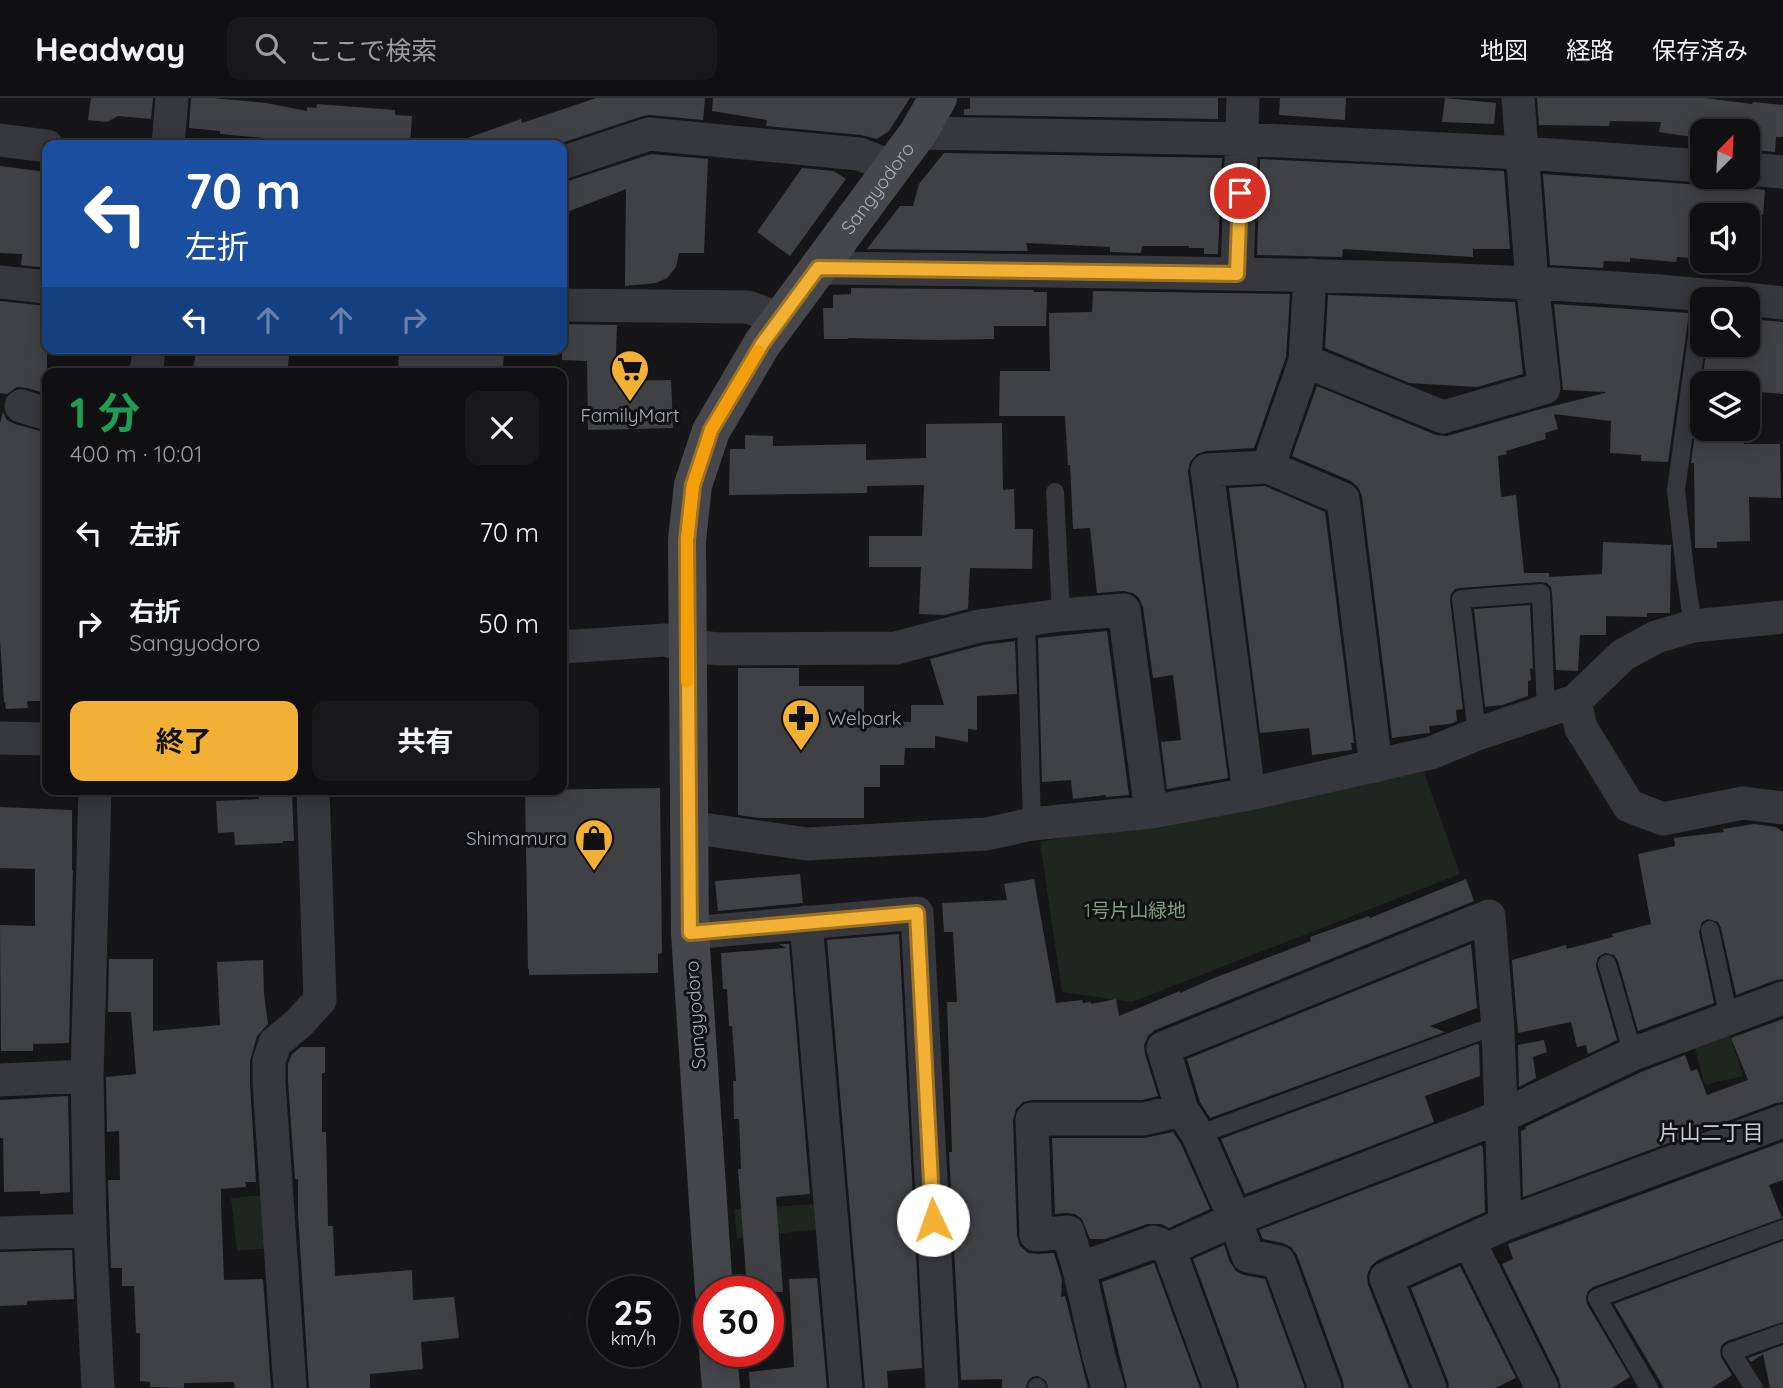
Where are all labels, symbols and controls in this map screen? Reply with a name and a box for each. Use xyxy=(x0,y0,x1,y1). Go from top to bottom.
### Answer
search box xyxy=(227,17,717,80)
text: Headway xyxy=(35,28,185,69)
icon: search xyxy=(251,29,289,67)
text: ここで検索 xyxy=(307,34,437,67)
text: 地図 xyxy=(1480,35,1528,65)
text: 経路 xyxy=(1566,35,1614,65)
text: 保存済み xyxy=(1652,35,1748,65)
north arrow xyxy=(1690,119,1760,189)
map controls xyxy=(1690,119,1760,441)
street label: Sangyodoro xyxy=(835,137,919,239)
text: 70 m xyxy=(185,160,301,221)
pin xyxy=(1210,163,1270,223)
icon: left xyxy=(70,168,161,259)
icon: arrive xyxy=(1221,174,1259,212)
button: sound xyxy=(1690,203,1760,273)
text: 左折 xyxy=(185,226,249,266)
button: search xyxy=(1690,287,1760,357)
icon: left xyxy=(176,301,214,339)
icon: ahead xyxy=(249,301,287,339)
icon: ahead xyxy=(322,301,360,339)
icon: right xyxy=(395,301,433,339)
supermarket icon: FamilyMart xyxy=(609,348,651,403)
button: layers xyxy=(1690,371,1760,441)
text: 1 分 xyxy=(70,386,140,439)
button: close xyxy=(465,391,539,465)
place label: FamilyMart xyxy=(580,403,680,427)
text: 400 m · 10:01 xyxy=(70,439,202,468)
icon: left xyxy=(70,514,108,552)
text: 70 m xyxy=(479,516,539,549)
text: 左折 xyxy=(129,518,181,551)
text: 右折 xyxy=(129,595,181,628)
icon: right xyxy=(70,605,108,643)
text: 50 m xyxy=(479,607,539,640)
text: Sangyodoro xyxy=(129,628,260,657)
pharmacy icon: Welpark xyxy=(780,697,822,752)
button: 終了 xyxy=(70,701,298,781)
button: 共有 xyxy=(312,701,539,781)
place label: Welpark xyxy=(828,706,902,730)
shop icon: Shimamura xyxy=(573,817,615,872)
place label: Shimamura xyxy=(466,826,567,850)
park label: 1号片山緑地 xyxy=(1084,898,1186,922)
street label: Sangyodoro xyxy=(679,960,711,1070)
district label: 片山二丁目 xyxy=(1659,1119,1764,1145)
position arrow xyxy=(896,1183,970,1257)
speed limit sign: 30 xyxy=(693,1276,784,1367)
text: 25 xyxy=(613,1290,654,1334)
text: km/h xyxy=(611,1327,656,1350)

